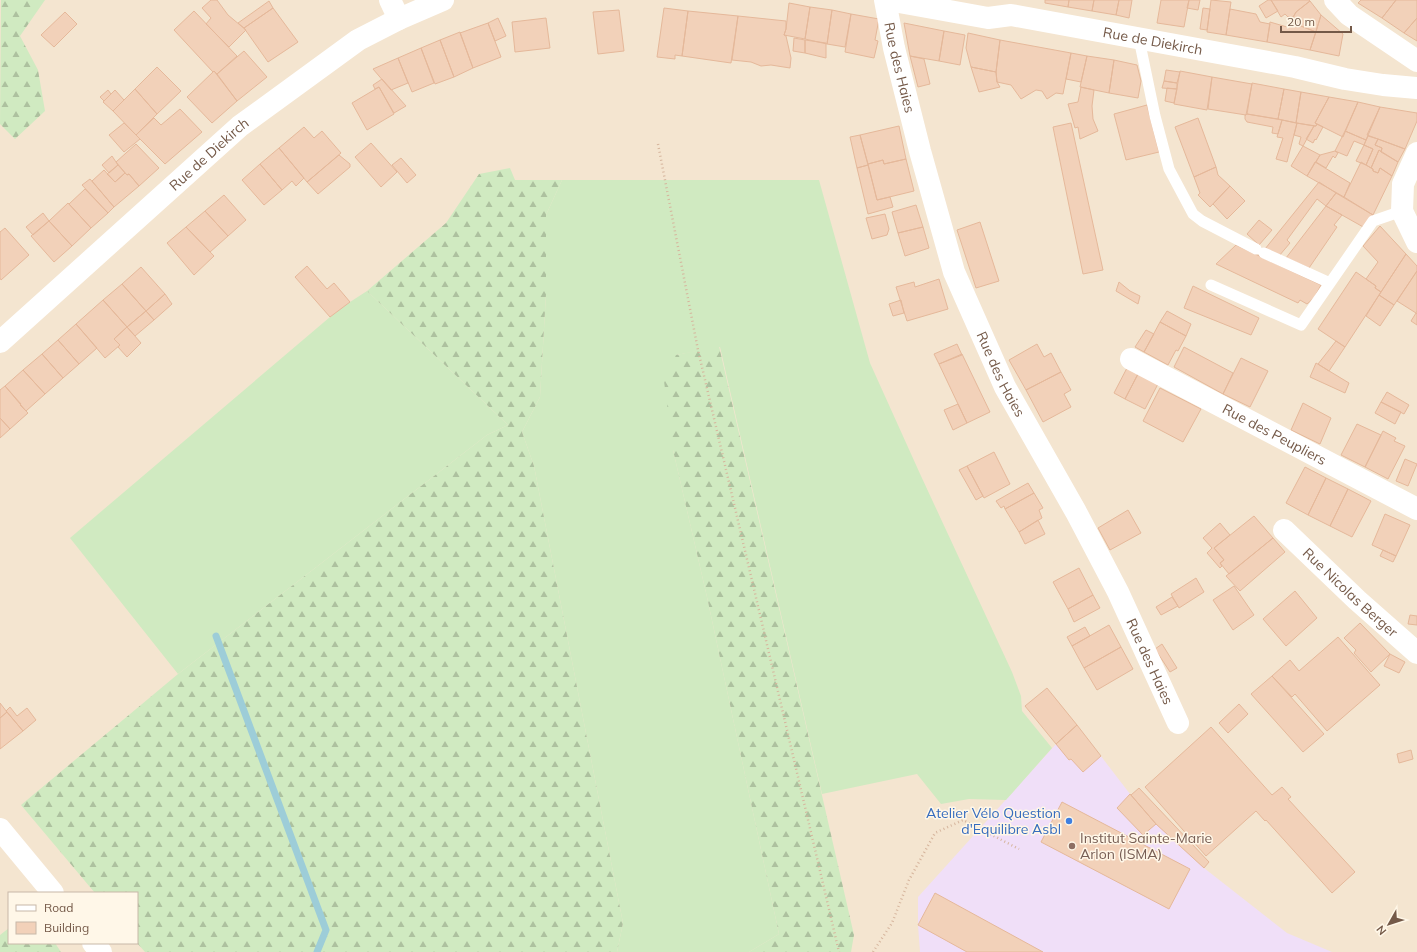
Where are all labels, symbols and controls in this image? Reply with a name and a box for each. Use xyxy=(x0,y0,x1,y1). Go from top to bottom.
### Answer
scale bar xyxy=(1281,8,1351,34)
text: 20 m xyxy=(1287,14,1315,29)
street label: Rue des Haies xyxy=(880,21,919,115)
street label: Rue de Diekirch xyxy=(1102,23,1204,59)
street label: Rue de Diekirch xyxy=(165,114,252,194)
street label: Rue des Haies xyxy=(972,329,1029,420)
street label: Rue des Peupliers xyxy=(1219,400,1330,469)
street label: Rue Nicolas Berger xyxy=(1299,544,1402,641)
street label: Rue des Haies xyxy=(1122,615,1177,707)
place label: Atelier Vélo Question d'Equilibre Asbl xyxy=(926,804,1061,838)
marker: Atelier Vélo Question d'Equilibre Asbl xyxy=(1064,816,1074,826)
place label: Institut Sainte-Marie Arlon (ISMA) xyxy=(1080,829,1212,863)
marker: Institut Sainte-Marie Arlon (ISMA) xyxy=(1067,841,1077,851)
legend xyxy=(8,892,138,944)
text: Road xyxy=(44,900,73,915)
north arrow xyxy=(1369,904,1409,944)
text: Building xyxy=(44,920,89,935)
text: N xyxy=(1373,923,1389,938)

